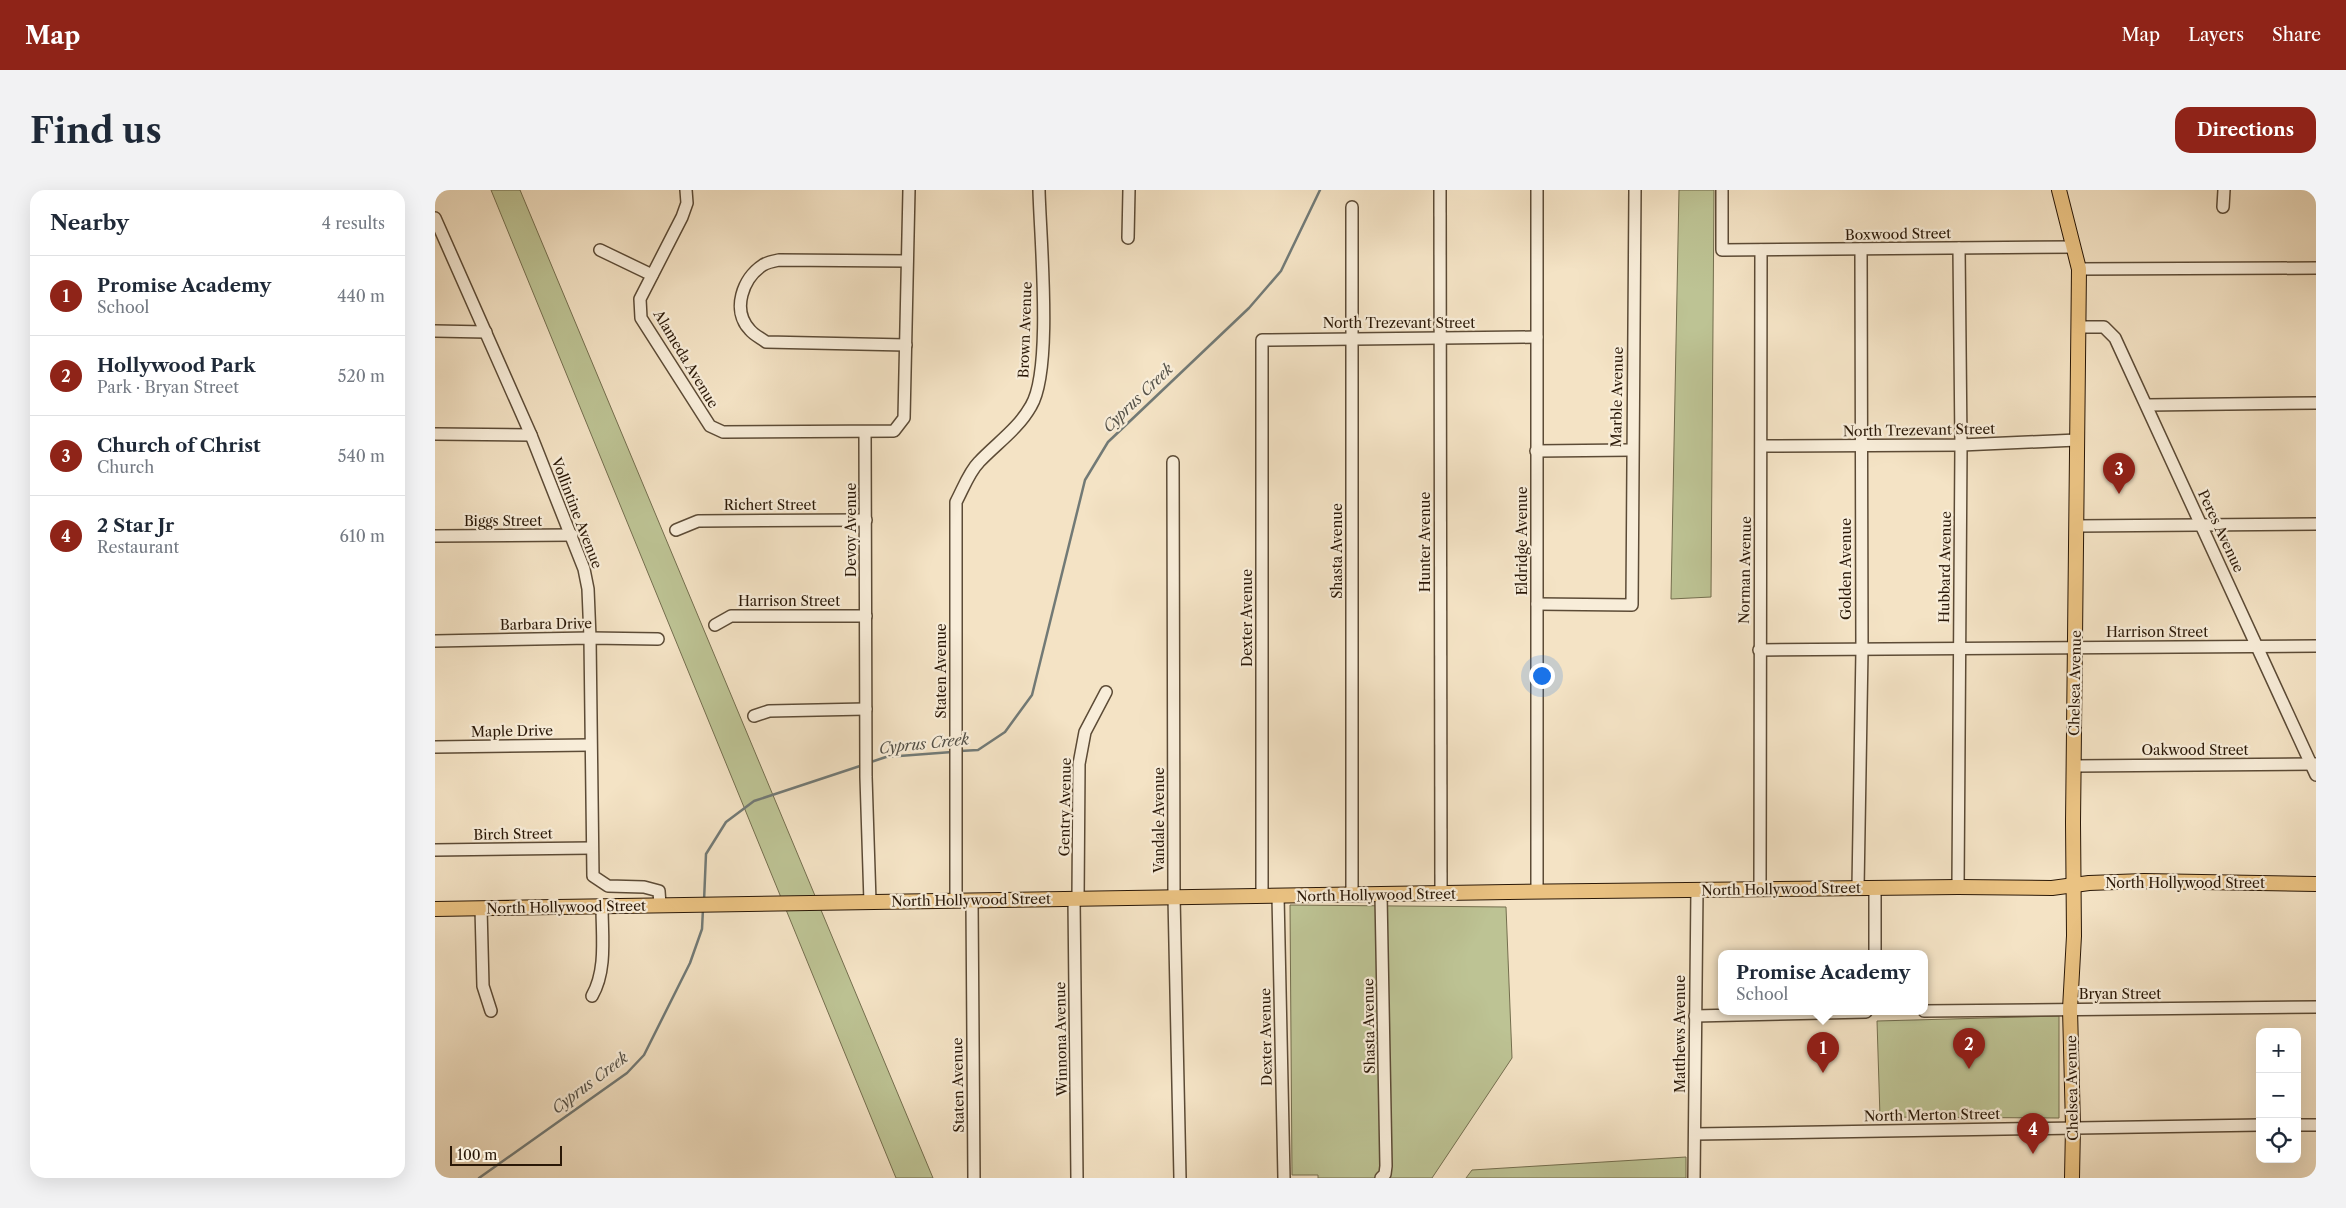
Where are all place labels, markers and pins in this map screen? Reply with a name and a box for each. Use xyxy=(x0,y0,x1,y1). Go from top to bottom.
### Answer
pin: 3 xyxy=(2103,453,2135,494)
pin: 2 xyxy=(1953,1028,1985,1069)
pin: 1 xyxy=(1807,1032,1839,1073)
pin: 4 xyxy=(2017,1113,2049,1154)

